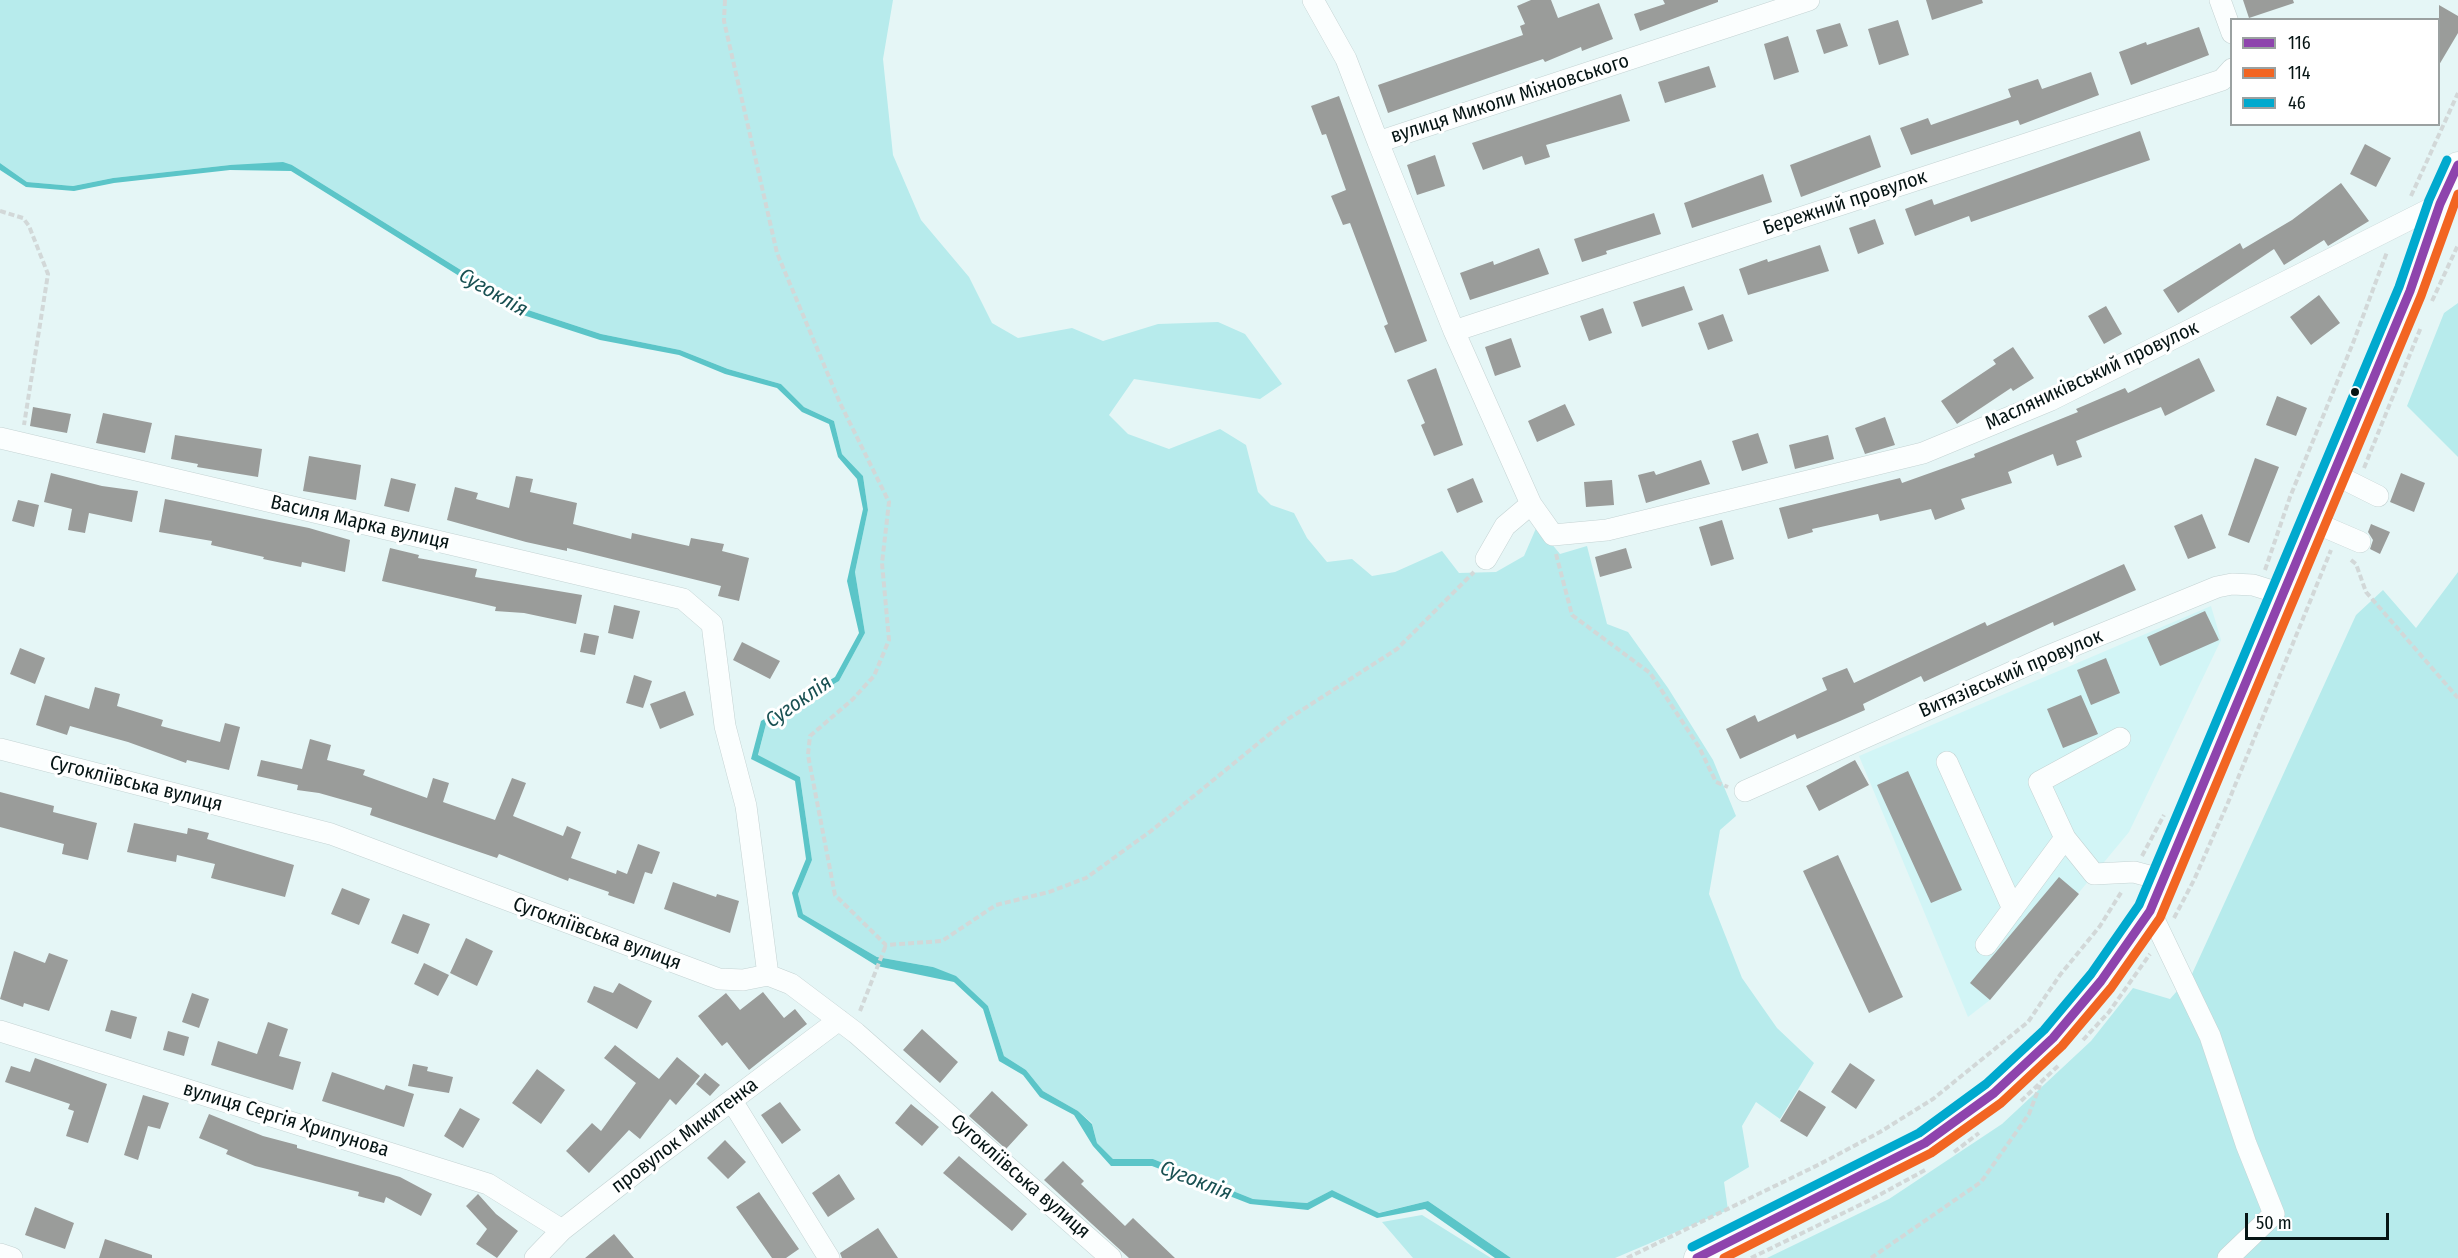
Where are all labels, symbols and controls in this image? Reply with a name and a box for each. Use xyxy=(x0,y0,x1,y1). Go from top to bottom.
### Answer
legend xyxy=(2230,18,2440,126)
text: 116 xyxy=(2288,32,2311,54)
street label: вулиця Миколи Міхновського xyxy=(1388,49,1632,149)
text: 114 xyxy=(2288,62,2311,84)
text: 46 xyxy=(2288,92,2306,114)
street label: Бережний провулок xyxy=(1760,165,1930,241)
water label: Сугоклія xyxy=(454,263,532,323)
street label: Масляниківський провулок xyxy=(1982,316,2202,436)
unlabelled marker xyxy=(2349,386,2361,398)
street label: Василя Марка вулиця xyxy=(268,491,452,555)
street label: Витязівський провулок xyxy=(1916,624,2106,724)
water label: Сугоклія xyxy=(761,670,837,734)
street label: Сугокліївська вулиця xyxy=(47,751,225,817)
street label: Сугокліївська вулиця xyxy=(510,892,684,976)
street label: провулок Микитенка xyxy=(607,1073,763,1199)
street label: вулиця Сергія Хрипунова xyxy=(180,1077,392,1163)
street label: Сугокліївська вулиця xyxy=(945,1110,1095,1244)
water label: Сугоклія xyxy=(1156,1156,1236,1206)
scale bar xyxy=(2248,1201,2392,1239)
text: 50 m xyxy=(2256,1212,2292,1234)

